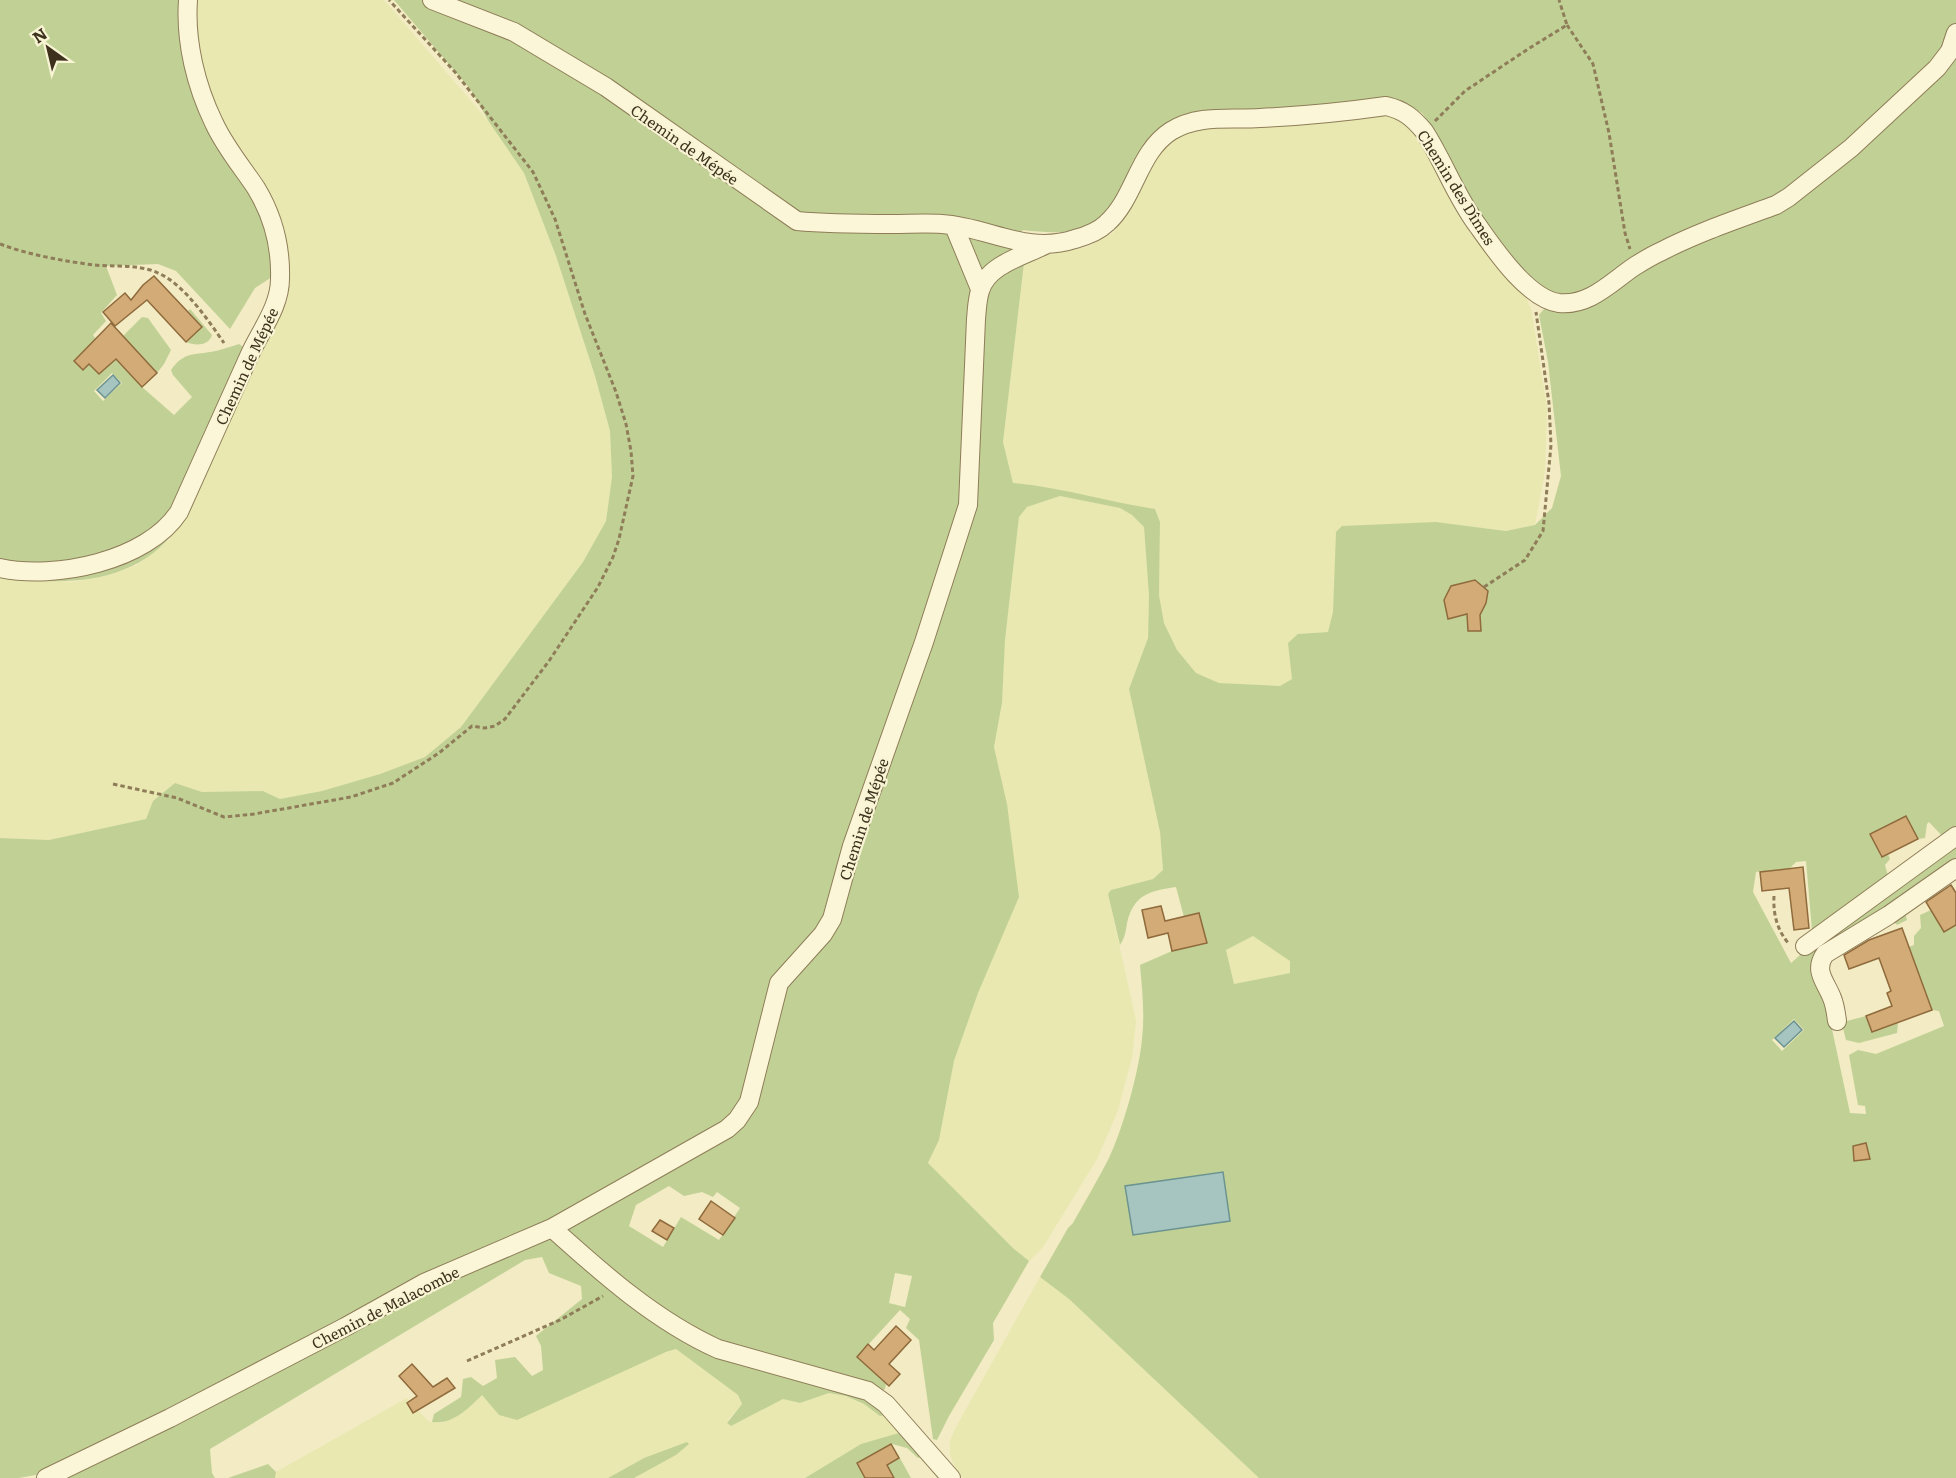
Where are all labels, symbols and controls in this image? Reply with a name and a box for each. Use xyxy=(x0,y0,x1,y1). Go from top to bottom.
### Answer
north arrow xyxy=(18,18,78,78)
text: N xyxy=(27,21,51,48)
street label: Chemin de Mépée xyxy=(626,98,744,190)
street label: Chemin des Dîmes xyxy=(1412,125,1502,249)
street label: Chemin de Mépée xyxy=(209,303,283,429)
street label: Chemin de Mépée xyxy=(832,755,894,883)
street label: Chemin de Malacombe xyxy=(307,1260,463,1354)

